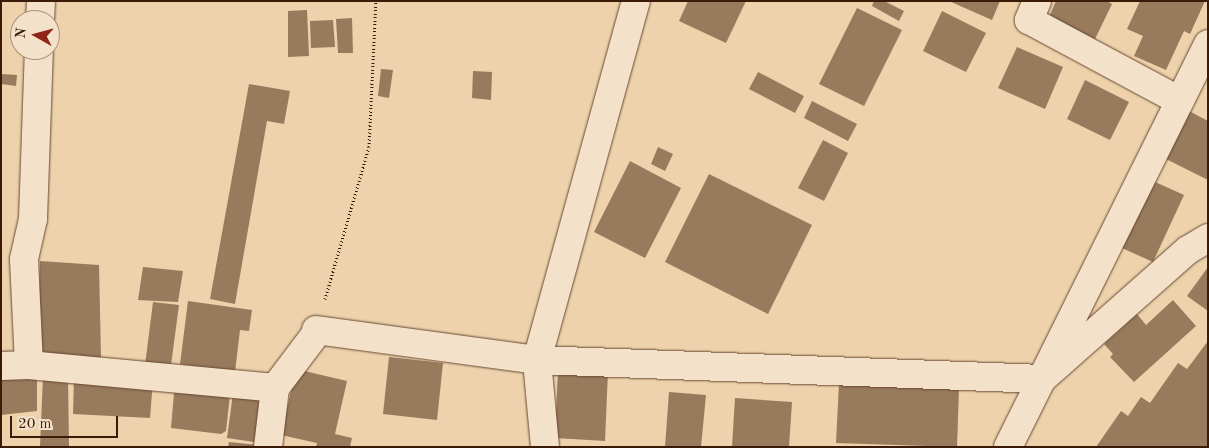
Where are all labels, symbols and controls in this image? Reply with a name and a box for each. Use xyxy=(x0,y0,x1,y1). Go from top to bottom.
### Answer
north arrow xyxy=(10,10,60,60)
text: N xyxy=(14,27,29,39)
scale bar xyxy=(12,406,120,438)
text: 20 m xyxy=(18,417,52,432)

